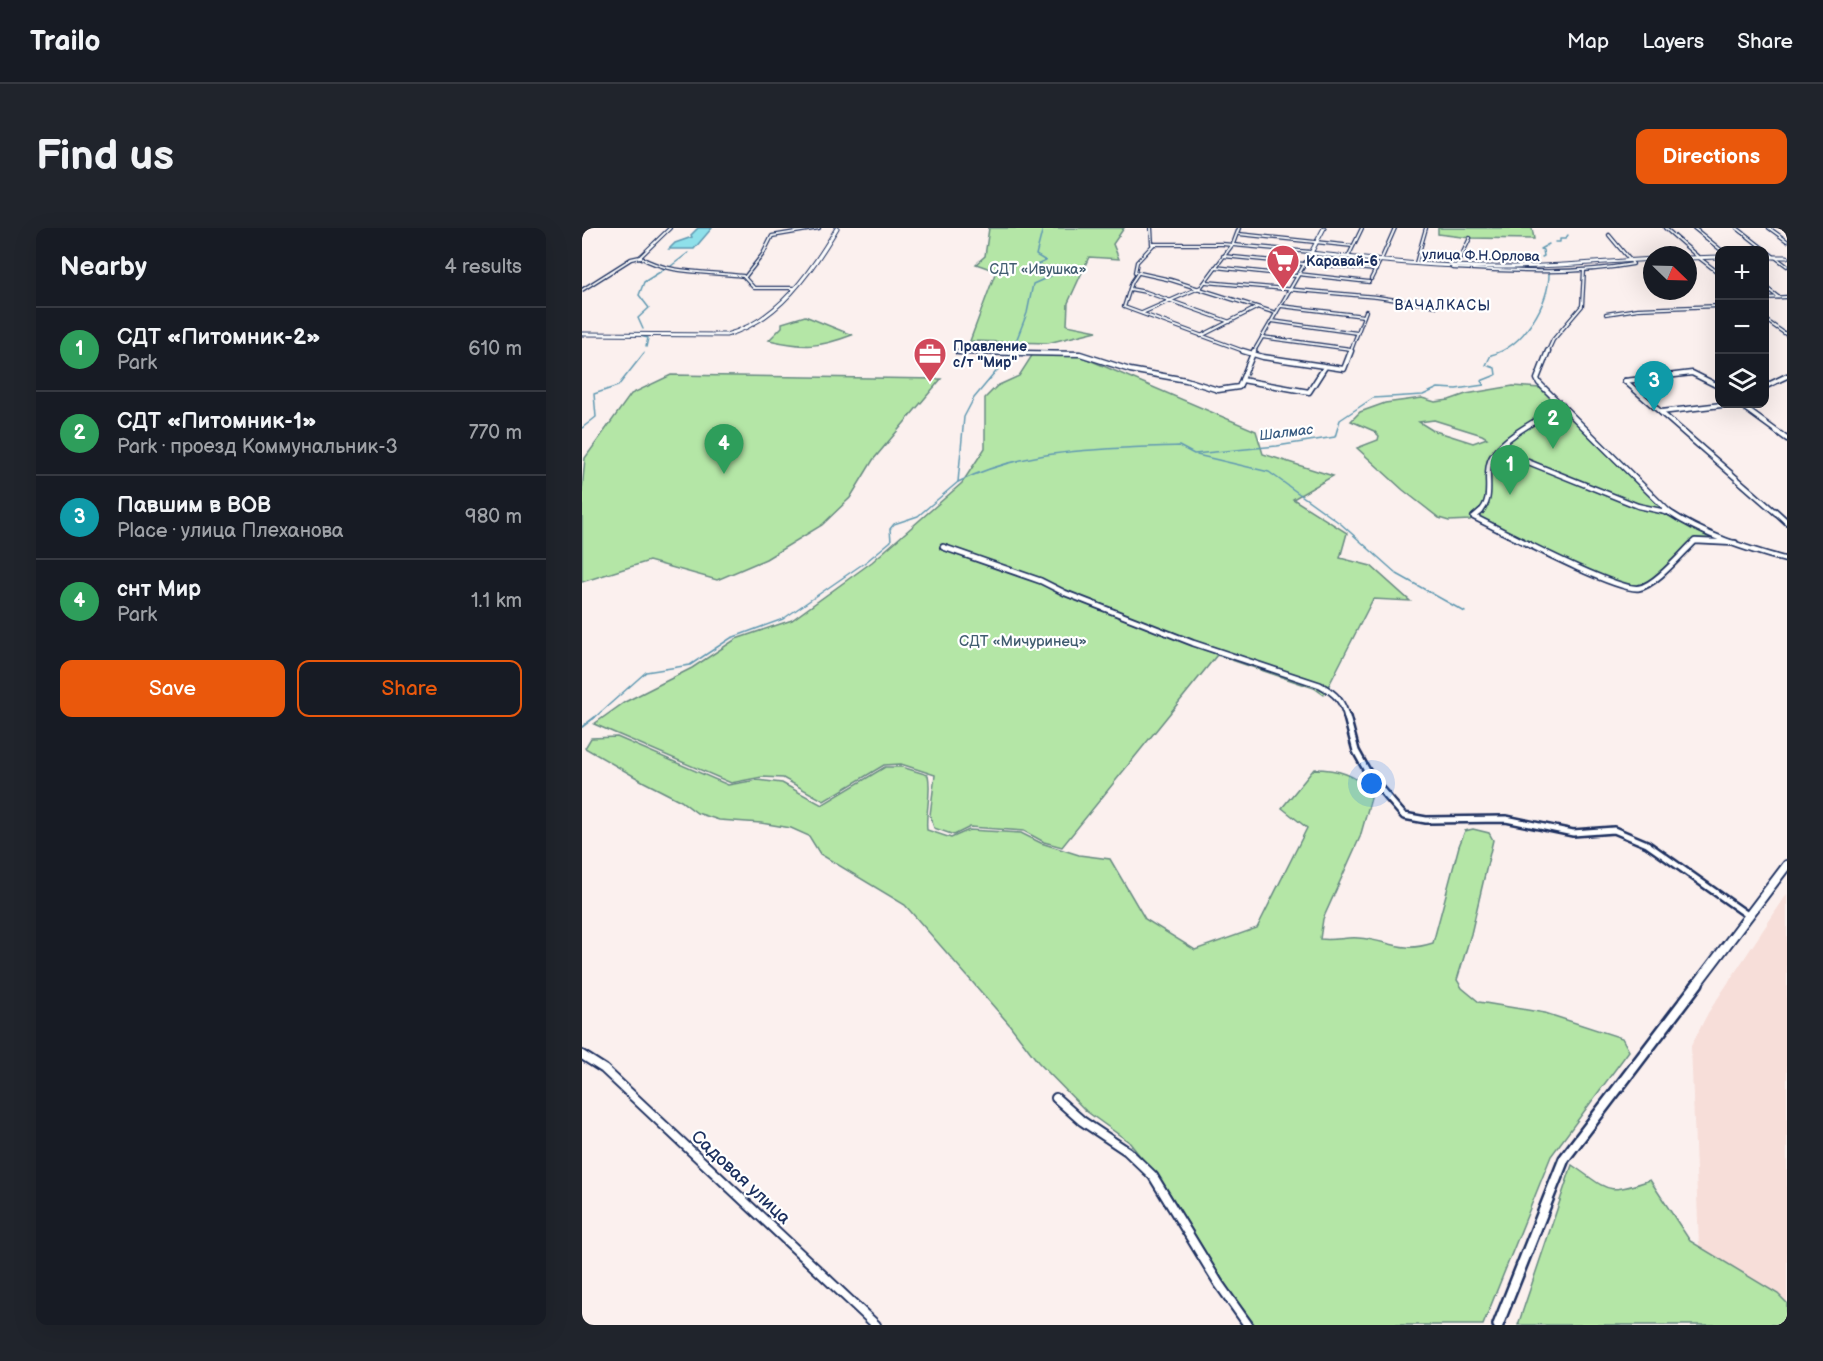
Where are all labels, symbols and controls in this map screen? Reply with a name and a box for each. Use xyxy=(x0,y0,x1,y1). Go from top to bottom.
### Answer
text: Trailo xyxy=(30,25,101,58)
text: Map xyxy=(1567,29,1609,54)
text: Layers xyxy=(1642,29,1704,54)
text: Share xyxy=(1737,29,1793,54)
button: Directions xyxy=(1636,129,1787,184)
text: Find us xyxy=(36,131,174,182)
supermarket icon: Каравай-6 xyxy=(1265,243,1301,290)
street label: улица Ф.Н.Орлова xyxy=(1422,246,1541,265)
north arrow xyxy=(1643,246,1697,300)
map controls xyxy=(1715,246,1769,408)
button: + xyxy=(1715,246,1769,300)
text: Nearby xyxy=(60,252,147,283)
place label: Каравай-6 xyxy=(1306,253,1378,270)
text: 4 results xyxy=(444,255,522,279)
park label: СДТ «Ивушка» xyxy=(990,261,1087,278)
district label: ВАЧАЛКАСЫ xyxy=(1394,297,1492,314)
button: − xyxy=(1715,300,1769,354)
text: СДТ «Питомник-2» xyxy=(117,324,321,351)
office icon: Правление с/т "Мир" xyxy=(912,336,948,383)
text: 1 xyxy=(75,337,84,361)
text: 610 m xyxy=(468,337,522,361)
place label: Правление с/т "Мир" xyxy=(953,338,1027,371)
text: Park xyxy=(117,351,157,375)
button: layers xyxy=(1715,354,1769,408)
pin: 3 xyxy=(1634,362,1674,411)
pin: 2 xyxy=(1534,400,1572,449)
text: СДТ «Питомник-1» xyxy=(117,408,317,435)
text: 2 xyxy=(74,421,85,445)
text: 770 m xyxy=(469,421,522,445)
water label: Шалмас xyxy=(1258,421,1314,444)
pin: 4 xyxy=(704,424,744,474)
text: Park · проезд Коммунальник-3 xyxy=(117,435,398,459)
pin: 1 xyxy=(1490,446,1530,495)
text: Павшим в ВОВ xyxy=(117,492,271,519)
text: 3 xyxy=(74,505,85,529)
text: 980 m xyxy=(465,505,522,529)
text: Place · улица Плеханова xyxy=(117,519,344,543)
text: снт Мир xyxy=(117,576,201,603)
text: 4 xyxy=(74,589,85,613)
text: 1.1 km xyxy=(471,589,522,613)
text: Park xyxy=(117,603,157,627)
park label: СДТ «Мичуринец» xyxy=(959,632,1087,651)
button: Save xyxy=(60,660,285,717)
button: Share xyxy=(297,660,522,717)
your location xyxy=(1357,769,1386,798)
street label: Садовая улица xyxy=(687,1126,795,1229)

